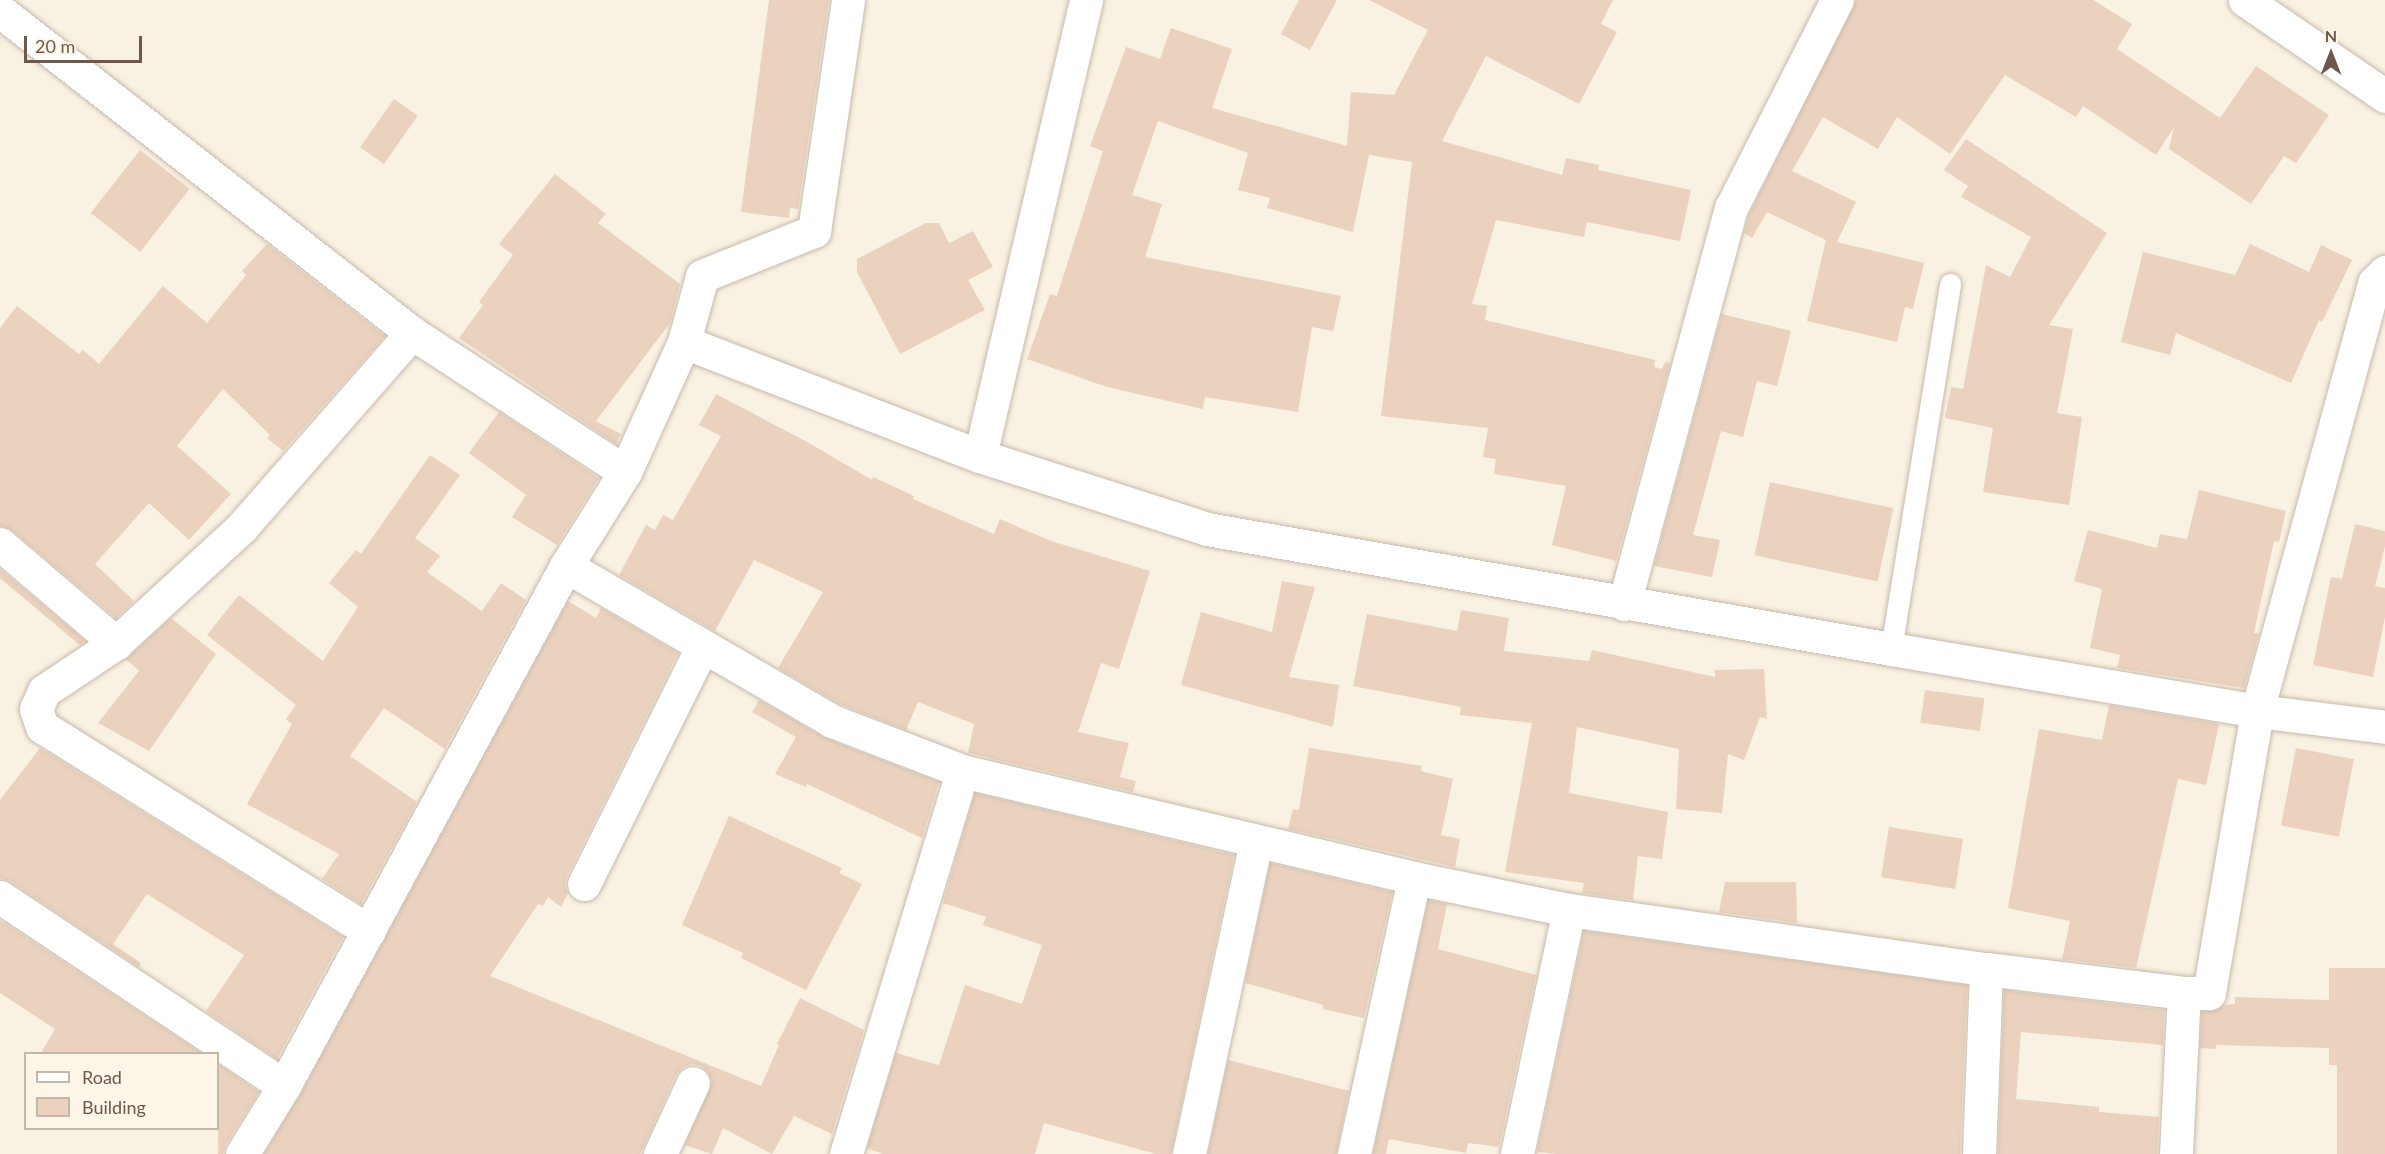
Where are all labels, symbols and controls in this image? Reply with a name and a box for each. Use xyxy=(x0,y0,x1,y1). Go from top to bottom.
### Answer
scale bar xyxy=(27,24,146,62)
north arrow xyxy=(2301,24,2361,84)
text: N xyxy=(2325,26,2337,45)
text: 20 m xyxy=(35,35,75,57)
legend xyxy=(24,1052,219,1130)
text: Road xyxy=(82,1066,122,1088)
text: Building xyxy=(82,1096,146,1118)

